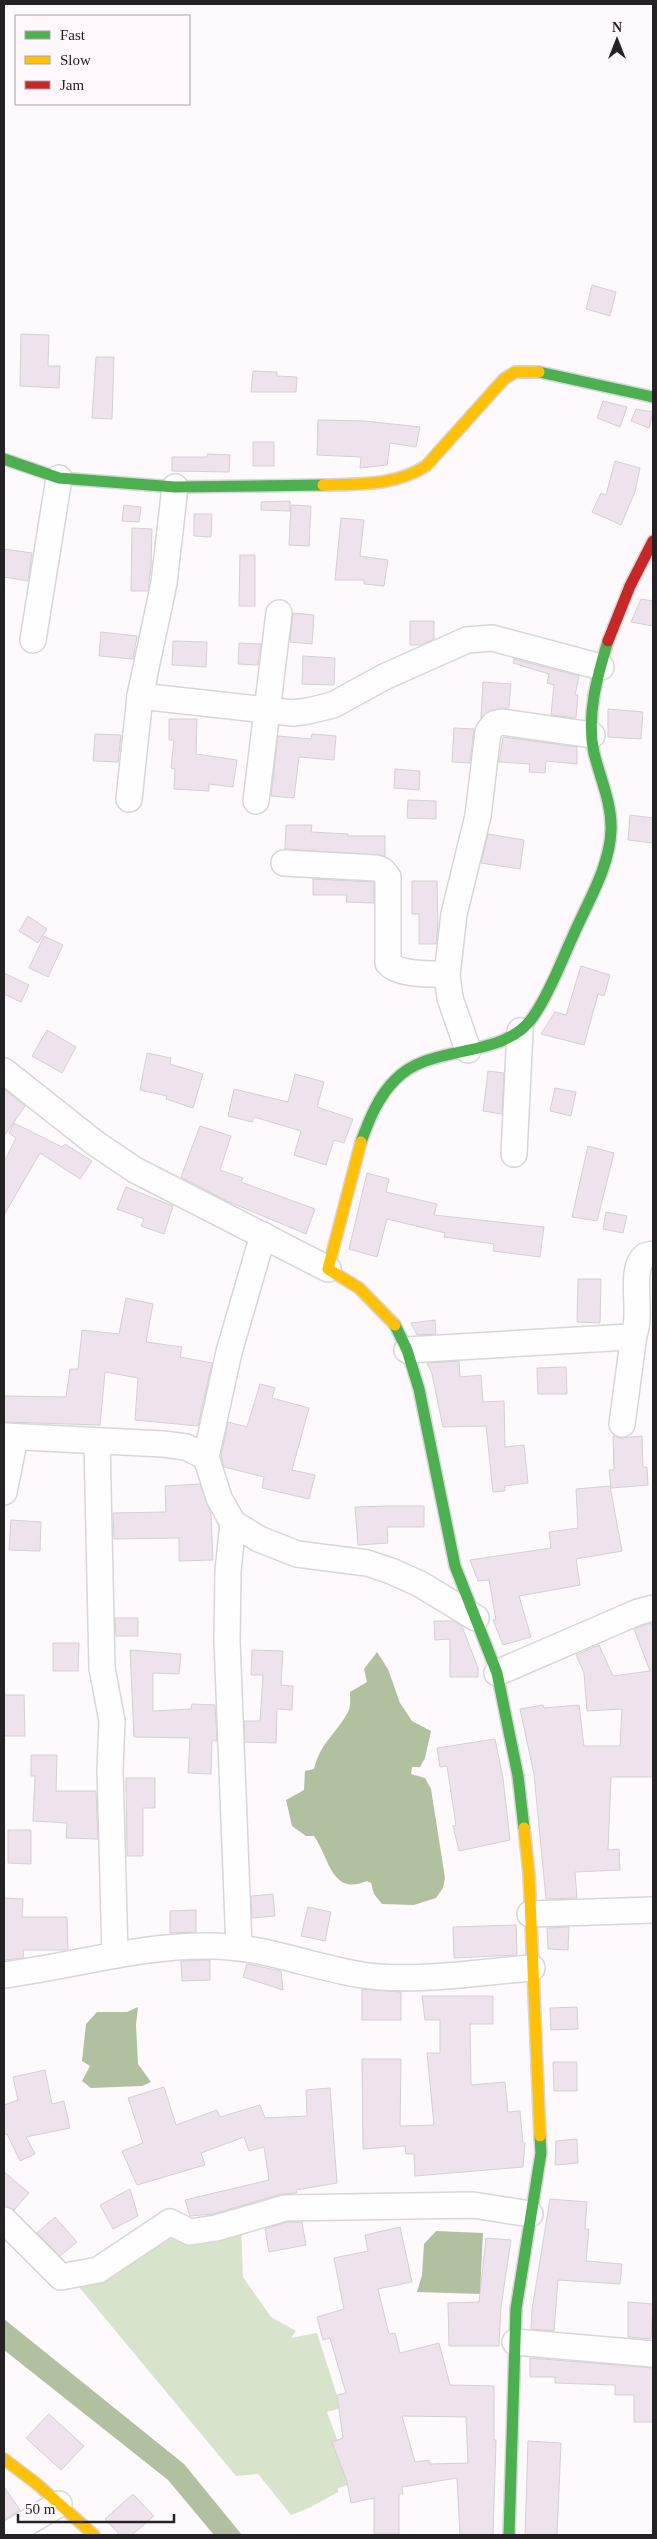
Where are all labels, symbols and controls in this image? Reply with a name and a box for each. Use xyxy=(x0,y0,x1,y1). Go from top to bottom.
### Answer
legend xyxy=(15,15,190,105)
north arrow xyxy=(592,15,642,65)
text: N xyxy=(612,20,622,35)
text: Fast xyxy=(60,27,86,43)
text: Slow xyxy=(60,52,91,68)
text: Jam xyxy=(60,77,84,93)
scale bar xyxy=(18,2492,174,2524)
text: 50 m xyxy=(25,2501,56,2517)

